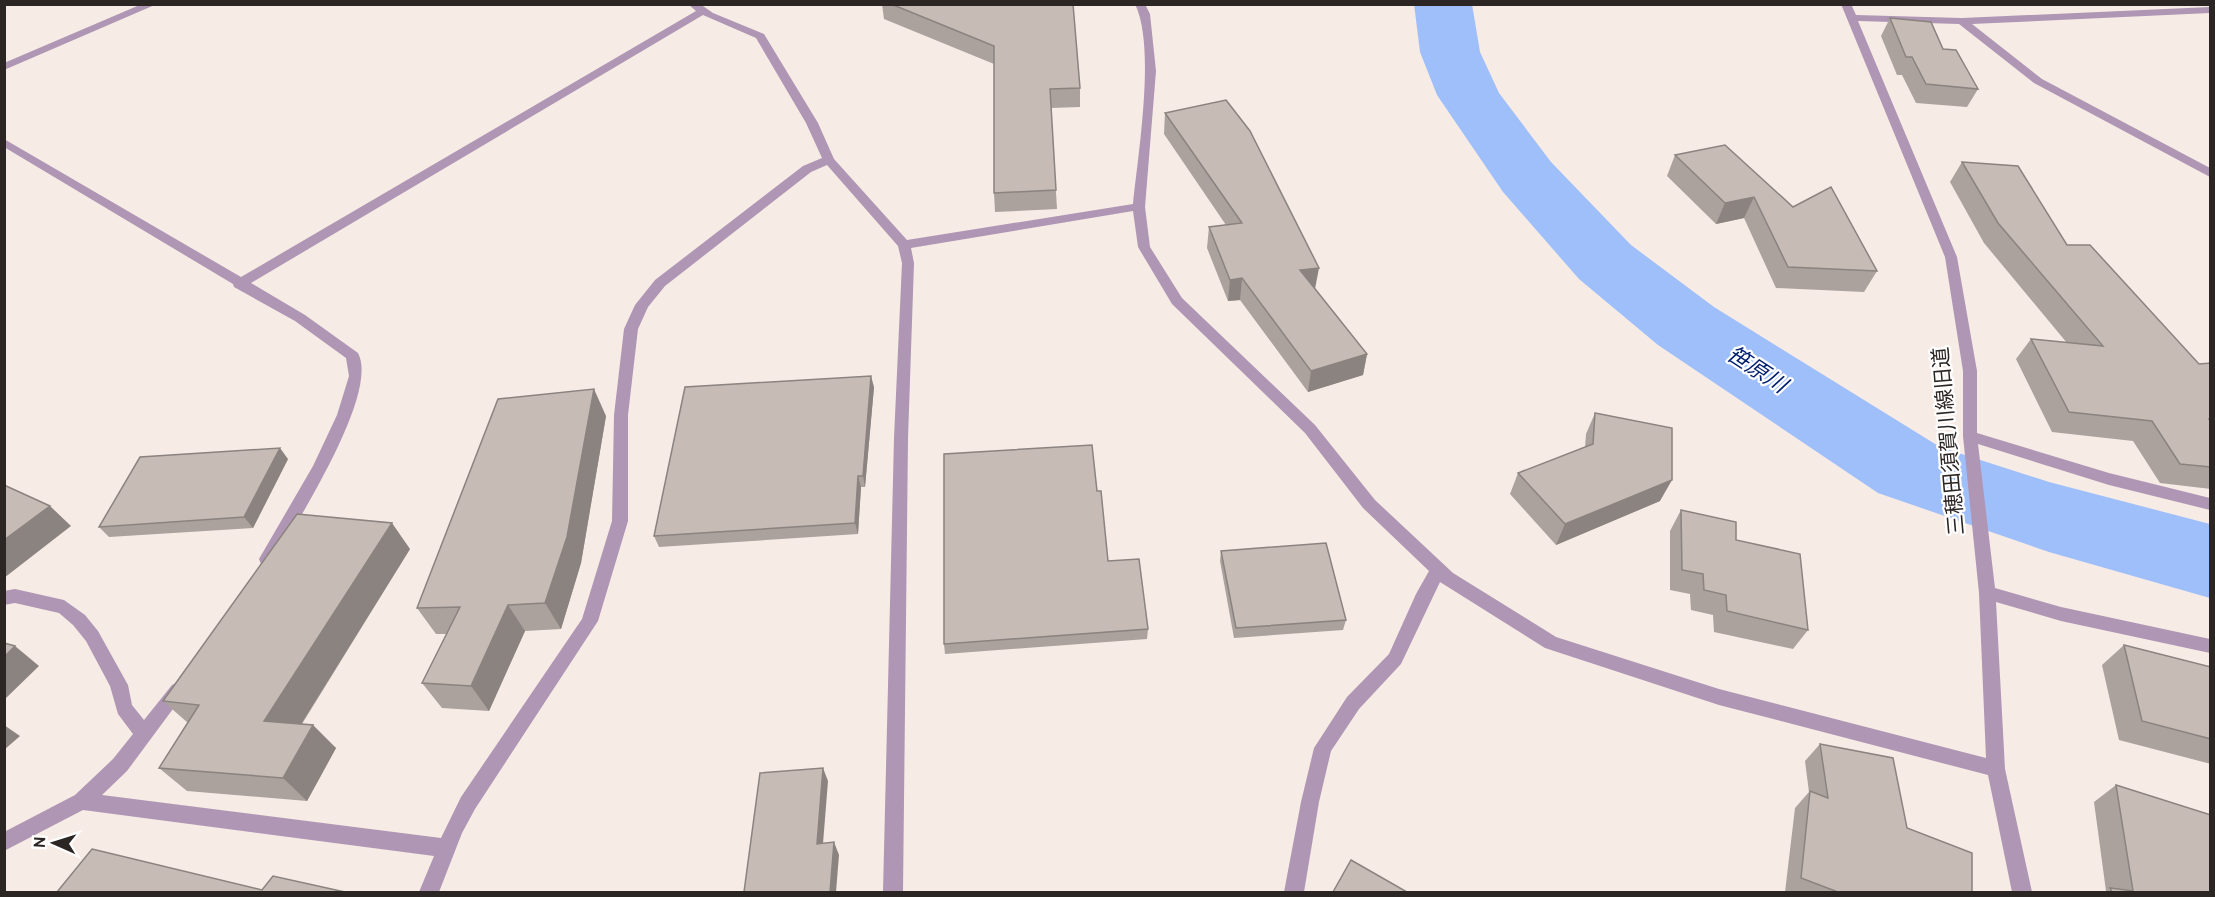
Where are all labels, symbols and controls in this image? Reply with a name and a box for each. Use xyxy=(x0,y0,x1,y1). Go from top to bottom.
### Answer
water label: 笹原川 xyxy=(1721,342,1793,401)
street label: 三穂田須賀川線旧道 xyxy=(1928,346,1972,536)
north arrow xyxy=(24,813,84,873)
text: N xyxy=(31,836,51,849)

